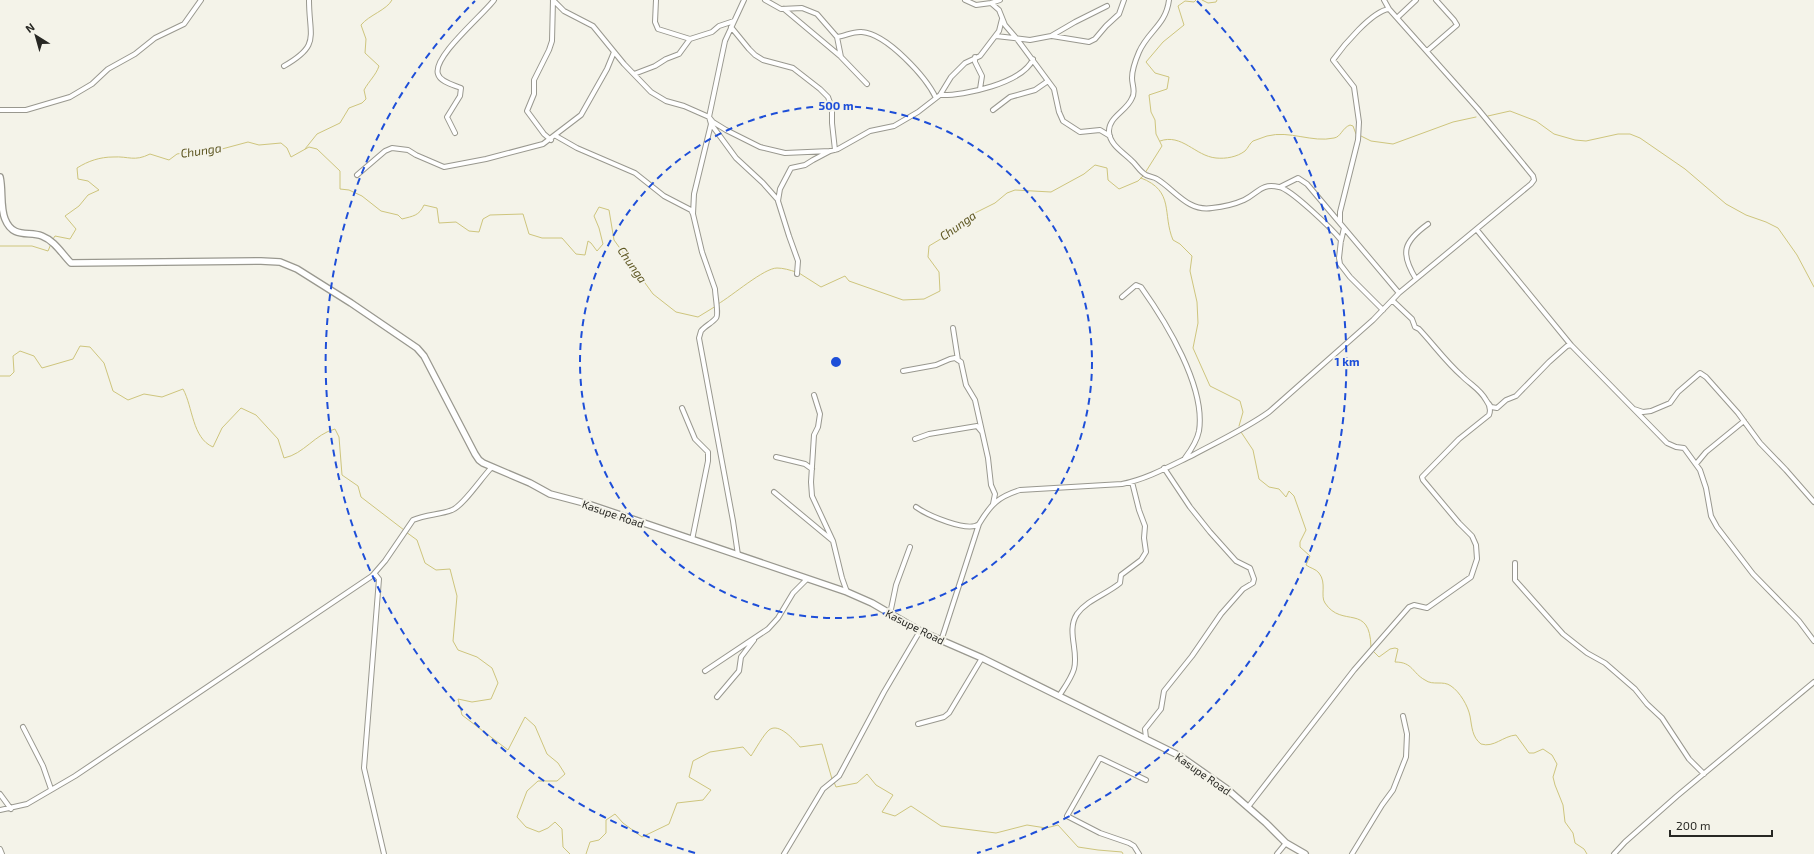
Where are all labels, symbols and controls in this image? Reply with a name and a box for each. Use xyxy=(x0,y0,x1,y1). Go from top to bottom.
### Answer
north arrow xyxy=(16,16,56,56)
text: N xyxy=(23,20,37,35)
text: 500 m xyxy=(819,98,853,112)
water label: Chunga xyxy=(179,140,222,160)
water label: Chunga xyxy=(937,208,978,243)
water label: Chunga xyxy=(615,244,650,285)
text: 1 km xyxy=(1334,354,1360,368)
centre of rings xyxy=(829,355,843,369)
street label: Kasupe Road xyxy=(581,497,646,530)
street label: Kasupe Road xyxy=(884,606,947,647)
street label: Kasupe Road xyxy=(1173,750,1233,797)
scale bar xyxy=(1670,812,1772,838)
text: 200 m xyxy=(1676,818,1710,832)

